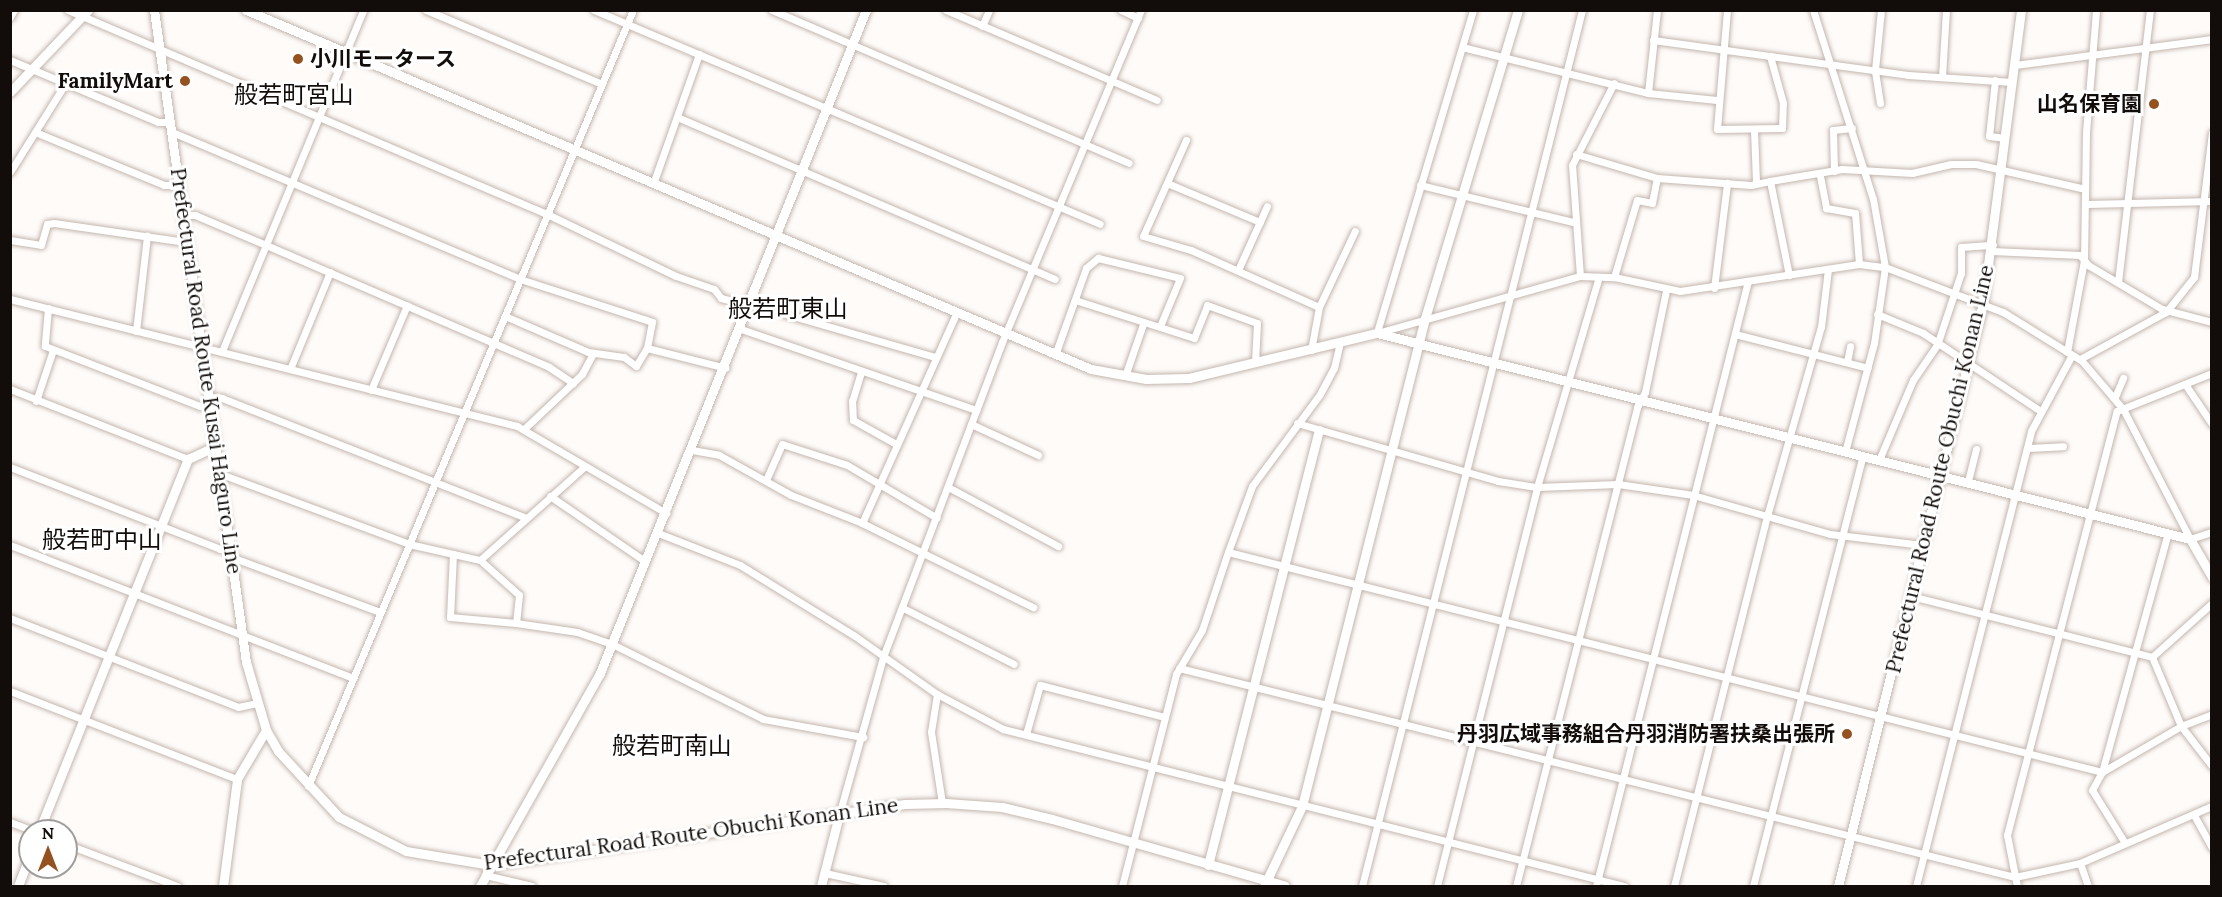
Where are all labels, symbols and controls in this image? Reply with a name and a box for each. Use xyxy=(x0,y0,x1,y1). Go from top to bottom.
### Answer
place label: 小川モータース xyxy=(310,46,457,72)
marker: 小川モータース xyxy=(291,52,305,66)
place label: FamilyMart xyxy=(57,68,173,94)
marker: FamilyMart xyxy=(178,74,192,88)
district label: 般若町宮山 xyxy=(234,81,354,109)
place label: 山名保育園 xyxy=(2037,91,2142,117)
marker: 山名保育園 xyxy=(2147,97,2161,111)
street label: Prefectural Road Route Kusai Haguro Line xyxy=(165,166,247,576)
street label: Prefectural Road Route Obuchi Konan Line xyxy=(1881,262,1999,676)
district label: 般若町東山 xyxy=(728,295,848,323)
district label: 般若町中山 xyxy=(42,526,162,554)
place label: 丹羽広域事務組合丹羽消防署扶桑出張所 xyxy=(1457,721,1835,747)
marker: 丹羽広域事務組合丹羽消防署扶桑出張所 xyxy=(1840,727,1854,741)
district label: 般若町南山 xyxy=(612,732,732,760)
street label: Prefectural Road Route Obuchi Konan Line xyxy=(482,792,900,876)
north arrow xyxy=(18,819,78,879)
text: N xyxy=(42,823,54,843)

